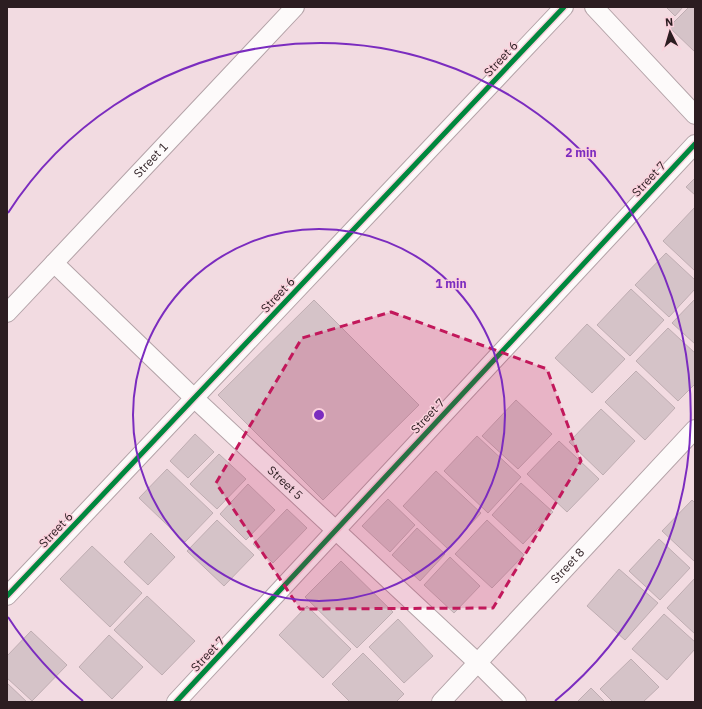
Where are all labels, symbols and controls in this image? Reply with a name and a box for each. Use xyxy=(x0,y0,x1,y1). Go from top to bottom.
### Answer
north arrow xyxy=(650,12,690,52)
text: N xyxy=(665,15,674,29)
street label: Street 6 xyxy=(481,38,521,79)
street label: Street 1 xyxy=(130,139,171,181)
text: 2 min xyxy=(565,145,597,160)
street label: Street 7 xyxy=(629,158,669,199)
street label: Street 6 xyxy=(258,274,298,315)
text: 1 min xyxy=(435,276,467,291)
street label: Street 7 xyxy=(408,395,448,436)
centre of rings xyxy=(312,408,326,422)
street label: Street 5 xyxy=(265,462,306,503)
street label: Street 6 xyxy=(36,509,76,550)
street label: Street 8 xyxy=(547,545,587,586)
street label: Street 7 xyxy=(188,633,228,674)

